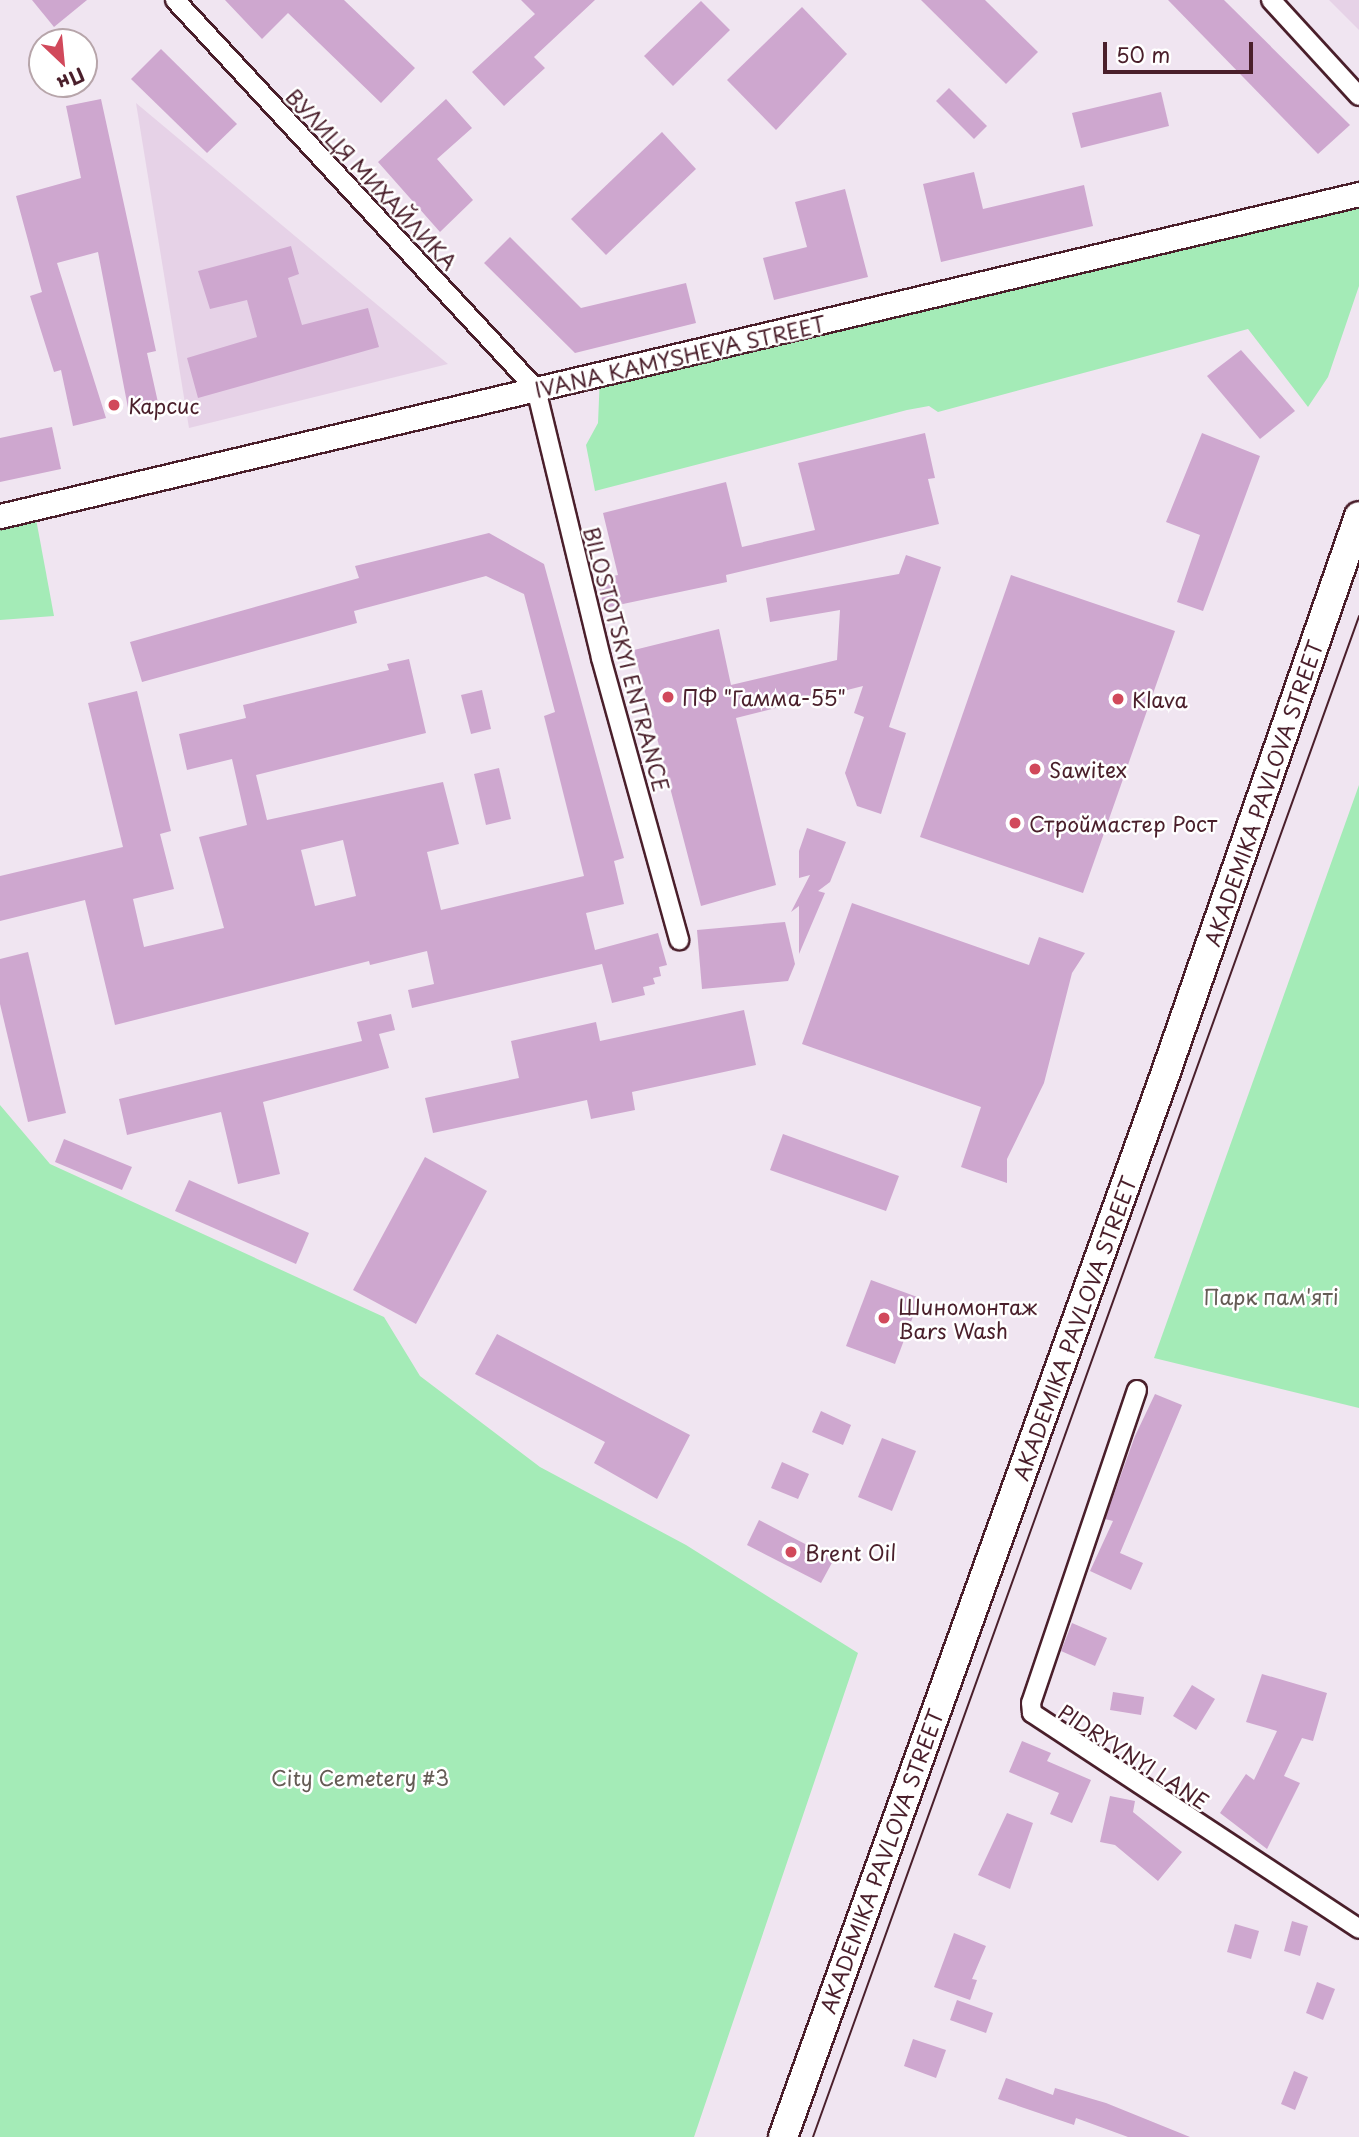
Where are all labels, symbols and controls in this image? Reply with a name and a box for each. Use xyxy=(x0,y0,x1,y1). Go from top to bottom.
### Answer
north arrow xyxy=(28,28,98,98)
scale bar xyxy=(1107,28,1258,72)
text: 50 m xyxy=(1116,38,1170,70)
text: Пн xyxy=(53,61,90,99)
street label: ВУЛИЦЯ МИХАЙЛИКА xyxy=(281,82,463,276)
street label: IVANA KAMYSHEVA STREET xyxy=(531,310,829,402)
place label: Карсис xyxy=(128,392,199,418)
marker: Карсис xyxy=(106,397,122,413)
street label: BILOSTOTSKYI ENTRANCE xyxy=(579,523,675,795)
street label: AKADEMIKA PAVLOVA STREET xyxy=(1198,635,1328,951)
place label: ПФ "Гамма-55" xyxy=(682,684,846,710)
place label: Klava xyxy=(1132,686,1188,712)
marker: ПФ "Гамма-55" xyxy=(660,689,676,705)
marker: Klava xyxy=(1110,691,1126,707)
place label: Sawitex xyxy=(1049,756,1127,782)
marker: Sawitex xyxy=(1027,761,1043,777)
place label: Строймастер Рост xyxy=(1029,810,1217,836)
marker: Строймастер Рост xyxy=(1007,815,1023,831)
street label: AKADEMIKA PAVLOVA STREET xyxy=(1007,1171,1141,1485)
park label: Парк пам'яті xyxy=(1203,1283,1339,1309)
place label: Шиномонтаж Bars Wash xyxy=(898,1293,1037,1343)
marker: Шиномонтаж Bars Wash xyxy=(876,1310,892,1326)
place label: Brent Oil xyxy=(805,1539,897,1565)
marker: Brent Oil xyxy=(783,1544,799,1560)
street label: PIDRYVNYI LANE xyxy=(1054,1698,1214,1814)
street label: AKADEMIKA PAVLOVA STREET xyxy=(814,1704,948,2018)
park label: City Cemetery #3 xyxy=(270,1764,450,1790)

